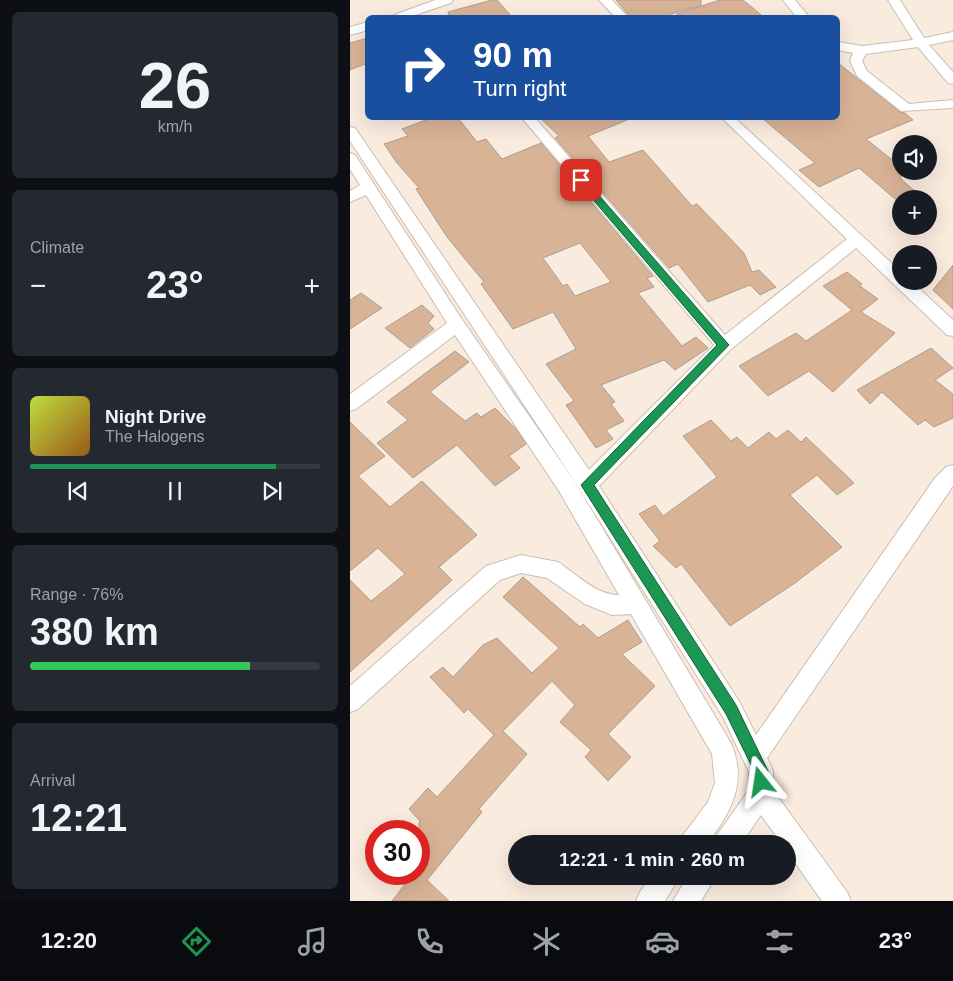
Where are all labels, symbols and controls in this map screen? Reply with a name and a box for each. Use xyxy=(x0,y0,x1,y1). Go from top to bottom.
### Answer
icon: right xyxy=(390,35,455,100)
text: 90 m xyxy=(473,35,553,74)
text: 26 xyxy=(139,49,211,122)
text: Turn right xyxy=(473,76,566,101)
text: km/h xyxy=(158,118,192,135)
map controls xyxy=(892,135,937,290)
button: sound xyxy=(892,135,937,180)
pin xyxy=(560,159,602,201)
icon: arrive xyxy=(567,166,595,194)
button: + xyxy=(892,190,937,235)
text: Climate xyxy=(30,239,84,256)
button: − xyxy=(892,245,937,290)
text: 23° xyxy=(146,264,204,306)
text: − xyxy=(30,270,46,301)
text: + xyxy=(304,270,320,301)
text: Night Drive xyxy=(105,406,206,427)
text: The Halogens xyxy=(105,428,205,445)
icon: previous xyxy=(64,477,92,505)
icon: pause xyxy=(161,477,189,505)
icon: next xyxy=(258,477,286,505)
text: Range · 76% xyxy=(30,586,123,603)
text: 380 km xyxy=(30,611,159,653)
position arrow xyxy=(734,755,786,807)
text: Arrival xyxy=(30,772,75,789)
text: 12:21 xyxy=(30,797,127,839)
speed limit sign: 30 xyxy=(365,820,430,885)
text: 12:21 · 1 min · 260 m xyxy=(559,849,745,870)
icon: directions xyxy=(179,924,214,959)
icon: music xyxy=(295,924,330,959)
icon: phone xyxy=(412,924,447,959)
icon: climate xyxy=(529,924,564,959)
icon: car xyxy=(645,924,680,959)
icon: filters xyxy=(762,924,797,959)
text: 12:20 xyxy=(41,928,97,953)
text: 23° xyxy=(879,928,912,953)

